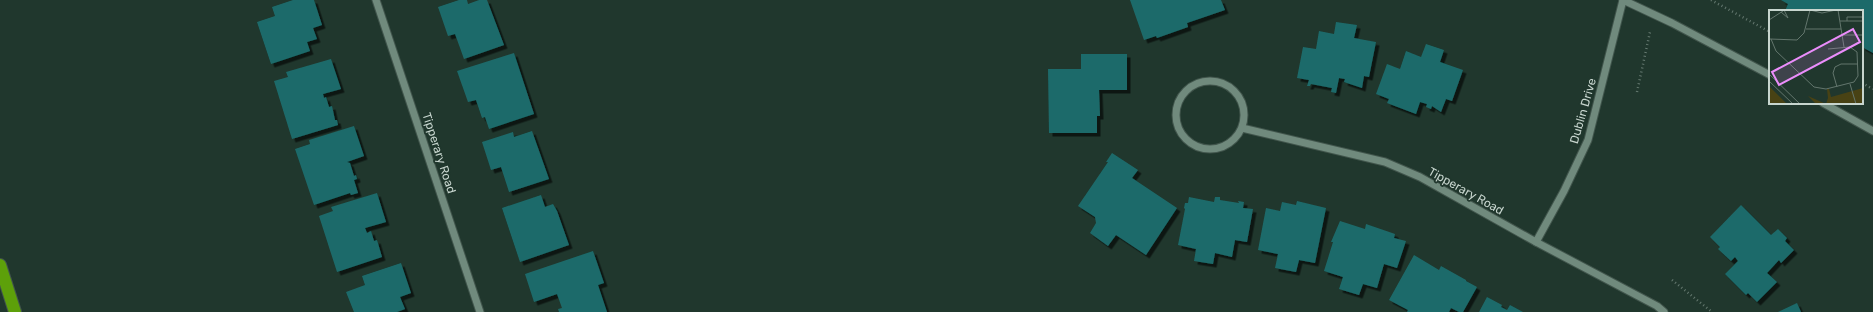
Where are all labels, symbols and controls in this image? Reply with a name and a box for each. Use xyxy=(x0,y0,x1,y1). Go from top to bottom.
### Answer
inset map xyxy=(1769,10,1863,104)
street label: Dublin Drive xyxy=(1567,76,1599,145)
street label: Tipperary Road xyxy=(419,111,459,195)
street label: Tipperary Road xyxy=(1426,164,1506,218)

